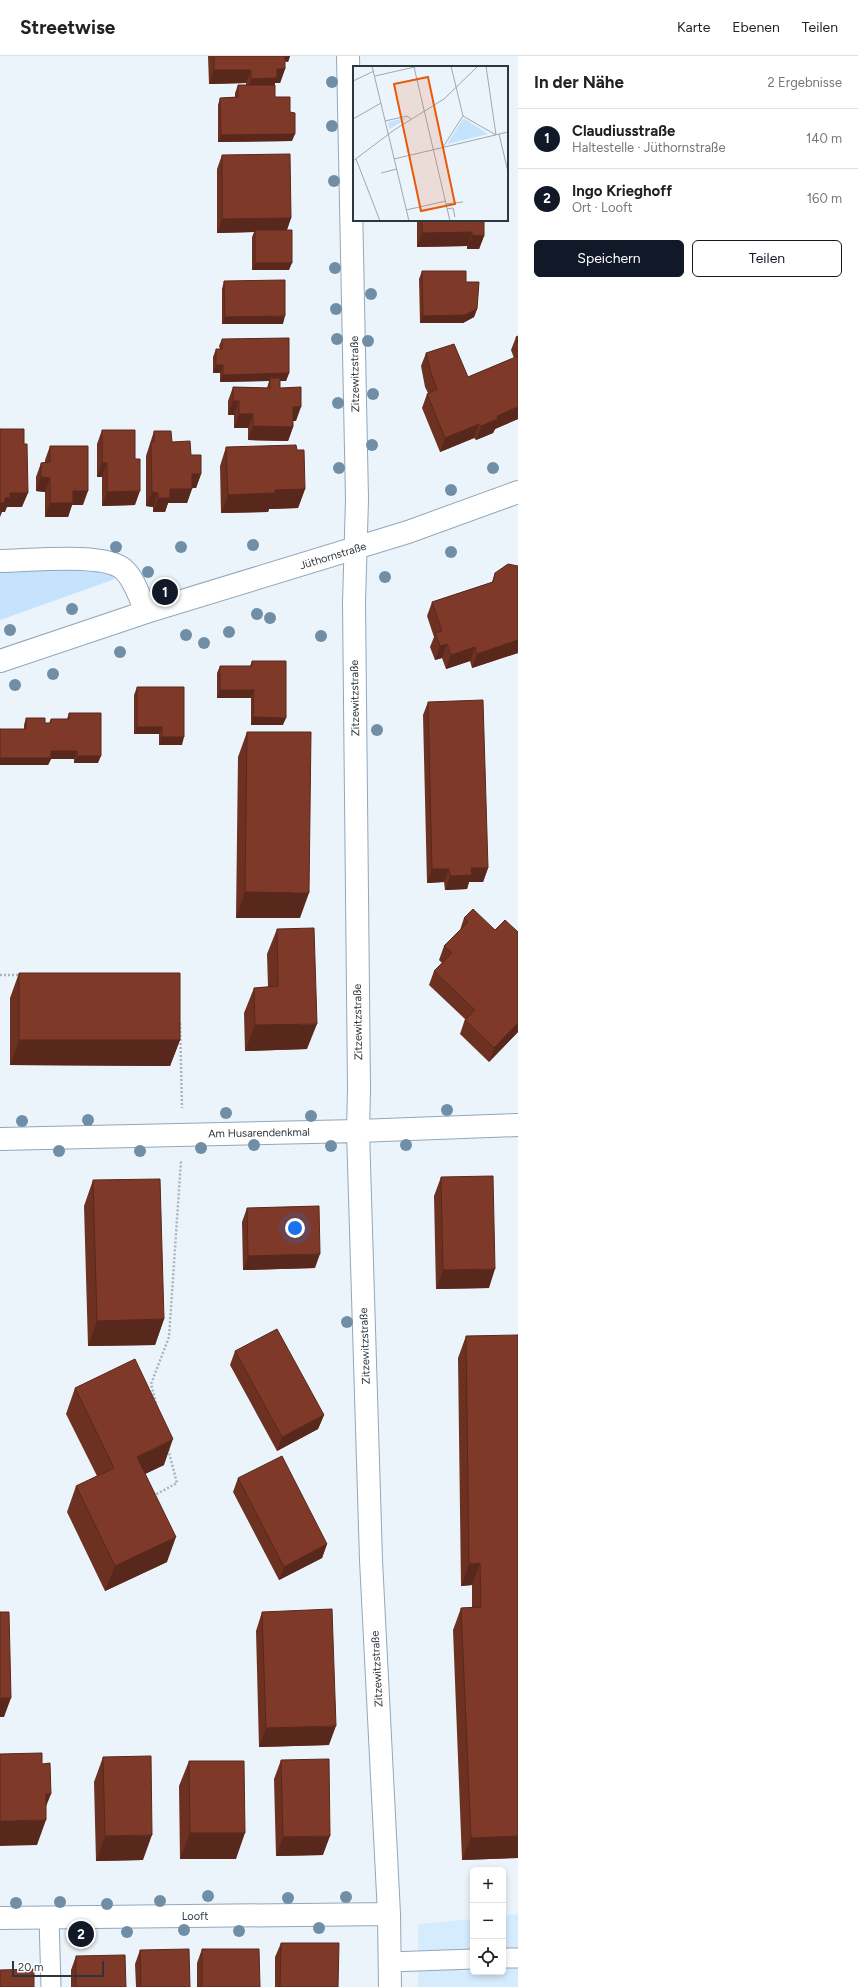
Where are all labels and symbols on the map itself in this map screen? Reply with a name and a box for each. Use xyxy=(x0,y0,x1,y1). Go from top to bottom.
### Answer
inset map xyxy=(353,66,508,221)
street label: Zitzewitzstraße xyxy=(348,336,362,412)
street label: Jüthornstraße xyxy=(298,540,368,572)
pin: 1 xyxy=(152,577,178,607)
street label: Zitzewitzstraße xyxy=(348,660,362,736)
street label: Zitzewitzstraße xyxy=(351,984,365,1060)
street label: Am Husarendenkmal xyxy=(208,1126,310,1140)
your location xyxy=(285,1218,305,1238)
street label: Zitzewitzstraße xyxy=(357,1308,373,1384)
street label: Zitzewitzstraße xyxy=(369,1630,385,1708)
street label: Looft xyxy=(182,1910,208,1923)
pin: 2 xyxy=(68,1919,94,1949)
scale bar xyxy=(12,1959,104,1978)

